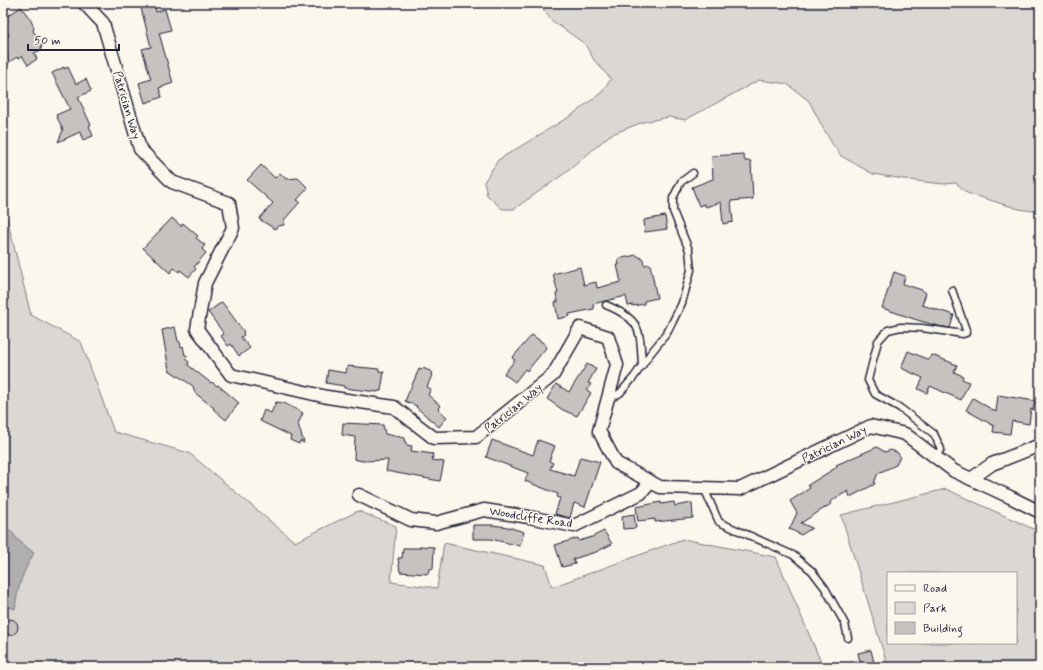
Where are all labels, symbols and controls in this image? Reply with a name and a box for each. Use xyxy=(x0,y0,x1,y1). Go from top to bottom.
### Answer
scale bar xyxy=(28,26,119,52)
text: 50 m xyxy=(34,33,61,49)
street label: Patrician Way xyxy=(109,69,144,142)
street label: Patrician Way xyxy=(481,380,546,437)
street label: Patrician Way xyxy=(799,422,870,467)
street label: Woodcliffe Road xyxy=(488,504,573,532)
legend xyxy=(887,572,1017,644)
text: Road xyxy=(923,581,947,597)
text: Park xyxy=(923,601,947,617)
text: Building xyxy=(923,621,963,638)

